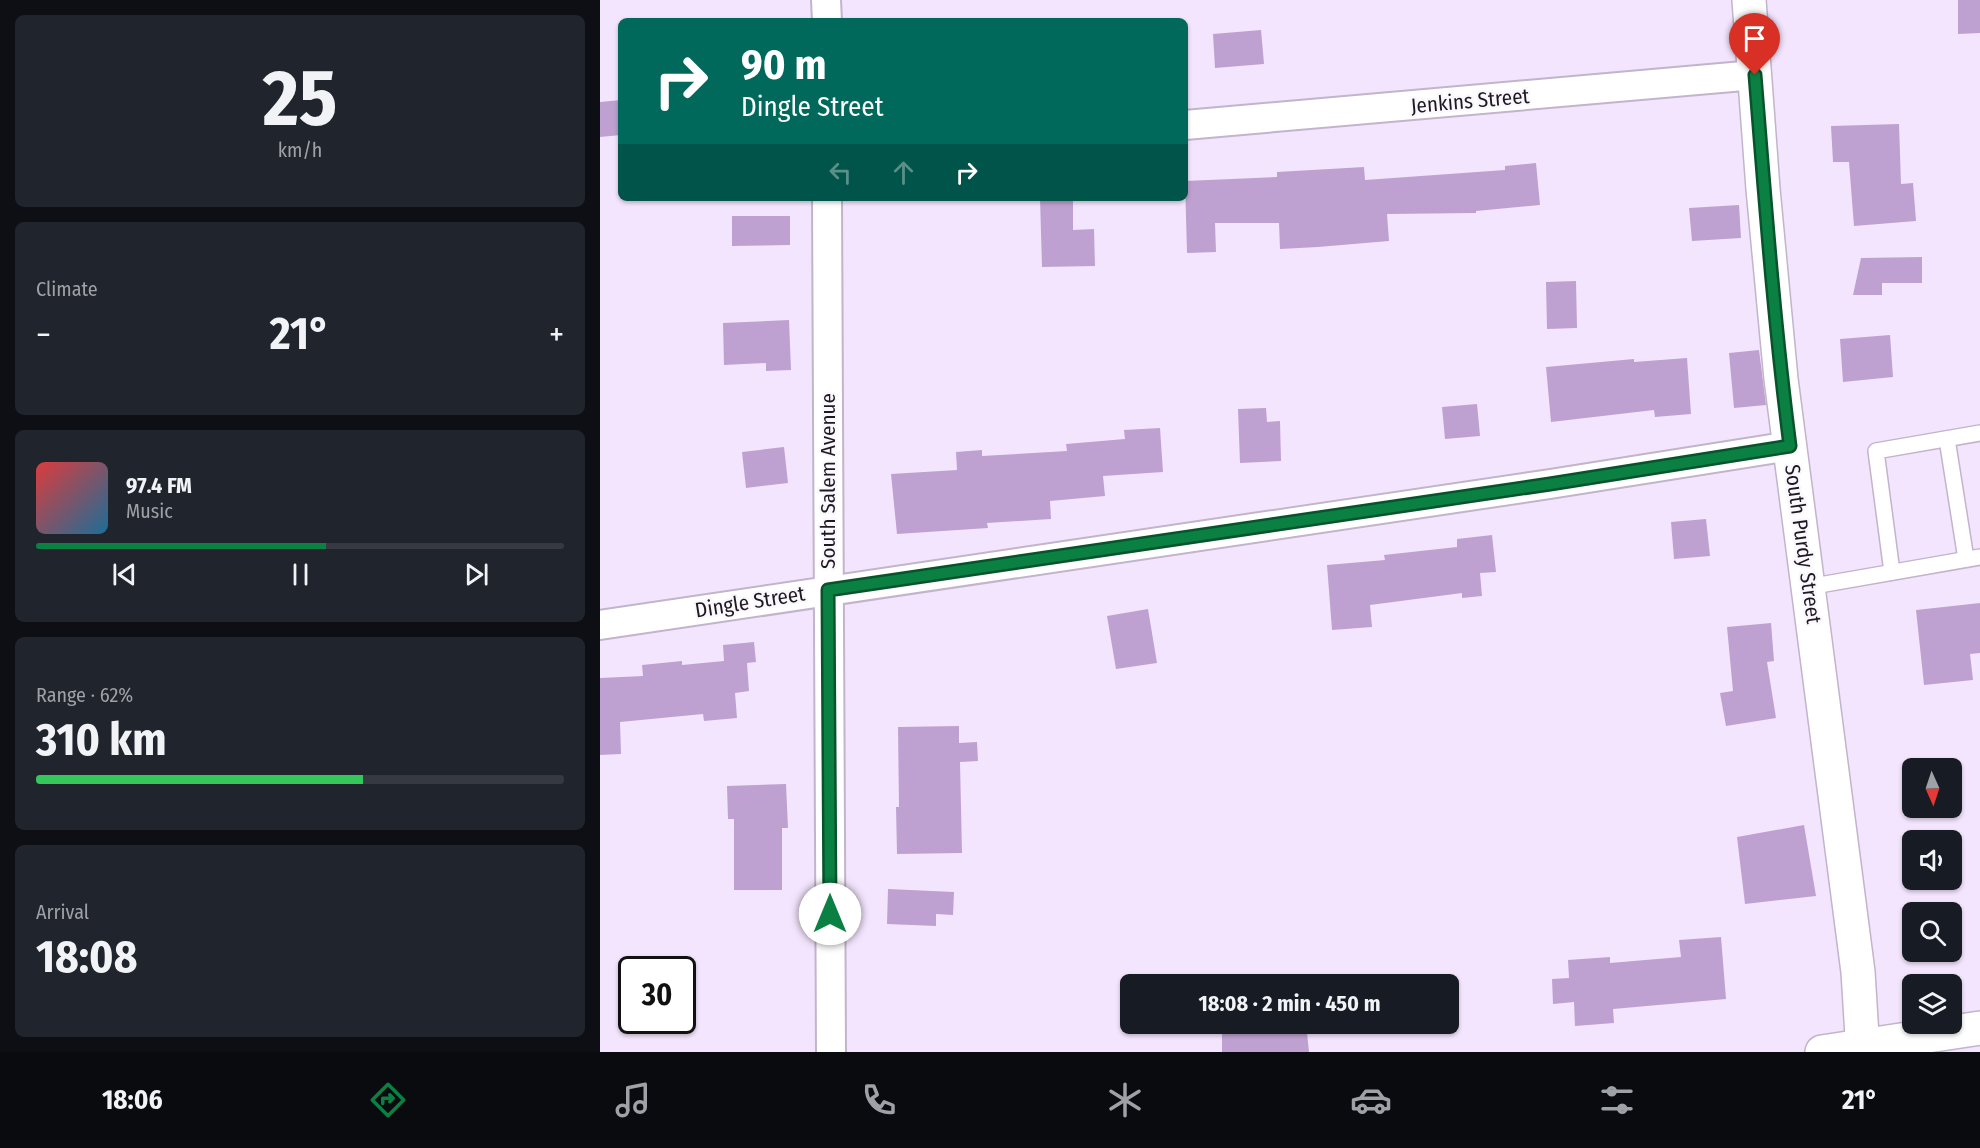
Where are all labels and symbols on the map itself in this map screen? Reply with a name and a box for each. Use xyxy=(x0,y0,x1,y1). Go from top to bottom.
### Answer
pin xyxy=(1729,13,1780,75)
street label: Jenkins Street xyxy=(1410,83,1530,119)
street label: South Salem Avenue xyxy=(815,393,841,569)
street label: South Purdy Street xyxy=(1779,463,1827,626)
street label: Dingle Street xyxy=(693,580,807,624)
north arrow xyxy=(1902,758,1962,818)
position arrow xyxy=(798,882,862,946)
speed limit sign: 30 xyxy=(618,956,696,1034)

